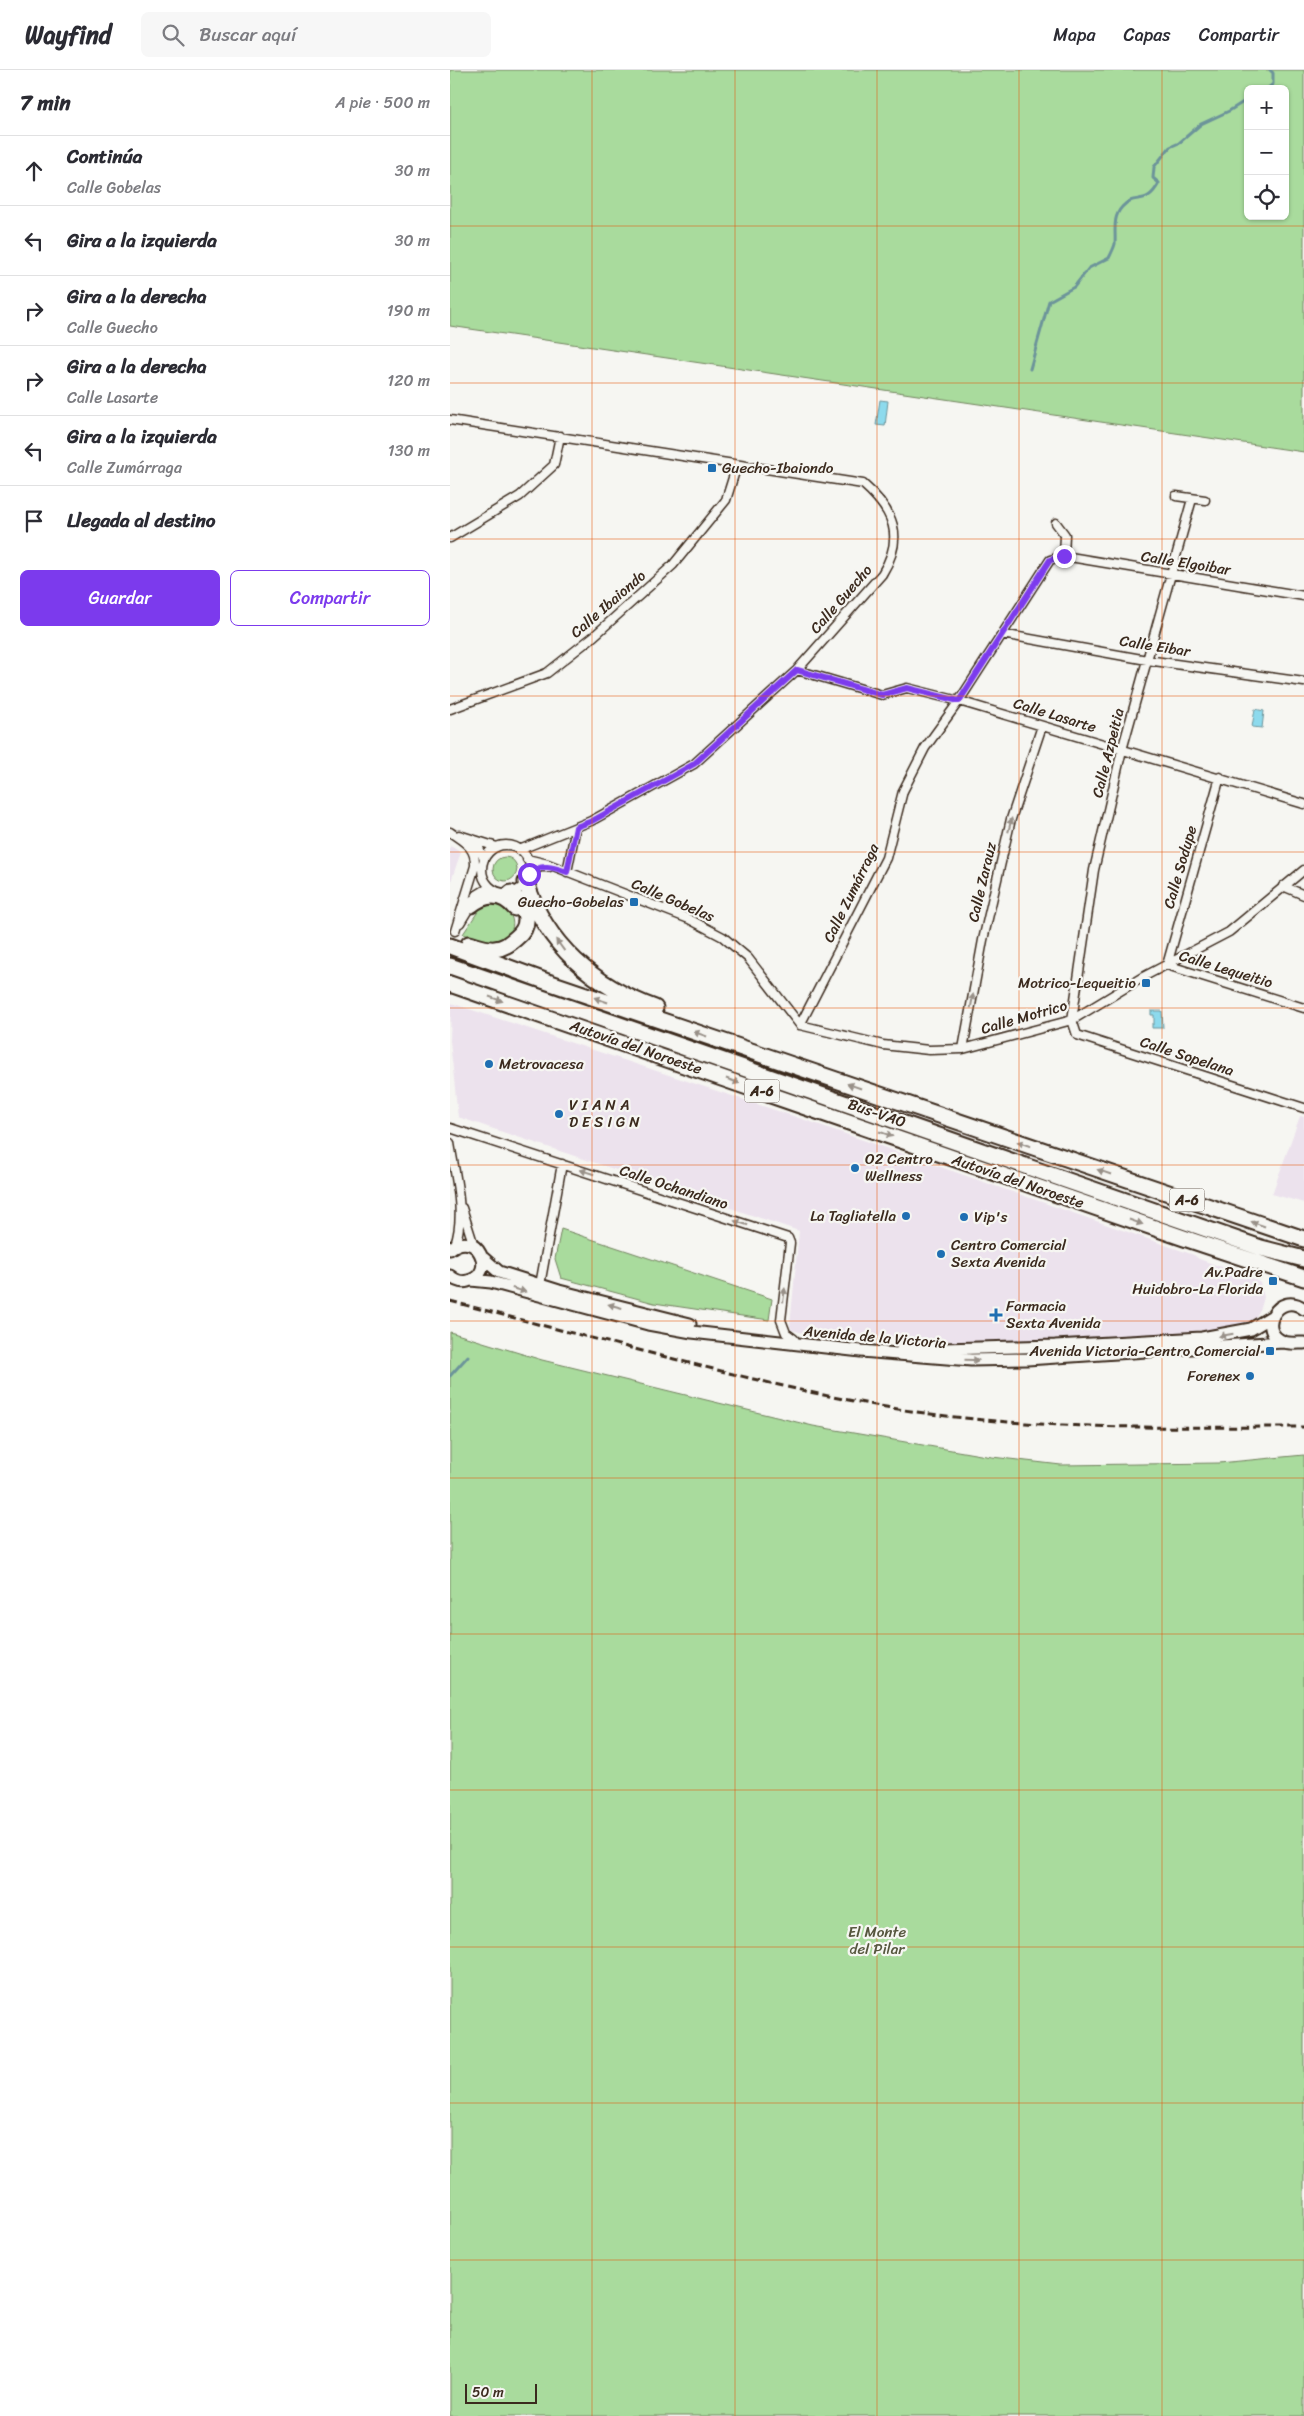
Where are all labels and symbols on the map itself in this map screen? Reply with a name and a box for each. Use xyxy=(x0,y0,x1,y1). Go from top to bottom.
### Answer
place label: Guecho-Ibaiondo xyxy=(722,455,834,481)
marker: Guecho-Ibaiondo xyxy=(706,462,718,474)
street label: Calle Elgoibar xyxy=(1139,543,1234,583)
route end xyxy=(1053,545,1076,568)
street label: Calle Guecho xyxy=(803,558,879,640)
street label: Calle Ibaiondo xyxy=(564,563,652,645)
street label: Calle Eibar xyxy=(1118,628,1193,665)
street label: Calle Lasarte xyxy=(1010,690,1100,740)
street label: Calle Azpeitia xyxy=(1084,705,1132,801)
one-way arrow xyxy=(1006,817,1014,832)
street label: Calle Sodupe xyxy=(1156,822,1204,912)
street label: Calle Zumárraga xyxy=(816,838,887,947)
street label: Calle Zarauz xyxy=(960,839,1004,925)
route start xyxy=(518,863,541,886)
street label: Calle Gobelas xyxy=(627,871,719,929)
place label: Guecho-Gobelas xyxy=(518,889,624,915)
marker: Guecho-Gobelas xyxy=(628,896,640,908)
one-way arrow xyxy=(555,938,565,952)
street label: Calle Lequeitio xyxy=(1176,942,1276,996)
place label: Motrico-Lequeitio xyxy=(1018,970,1137,996)
marker: Motrico-Lequeitio xyxy=(1140,977,1152,989)
one-way arrow xyxy=(968,992,976,1008)
street label: Calle Motrico xyxy=(978,992,1071,1042)
one-way arrow xyxy=(489,996,504,1004)
one-way arrow xyxy=(593,996,608,1003)
street label: Autovía del Noroeste xyxy=(566,1012,706,1082)
one-way arrow xyxy=(692,1029,707,1037)
street label: Calle Sopelana xyxy=(1137,1029,1238,1083)
place label: Metrovacesa xyxy=(499,1051,584,1077)
marker: Metrovacesa xyxy=(483,1058,495,1070)
one-way arrow xyxy=(725,1077,740,1085)
road number: A-6 xyxy=(744,1079,780,1102)
one-way arrow xyxy=(846,1082,861,1089)
street label: Bus-VAO xyxy=(844,1091,910,1135)
place label: V I A N A D E S I G N xyxy=(569,1092,640,1135)
marker: V I A N A D E S I G N xyxy=(553,1108,565,1120)
one-way arrow xyxy=(879,1130,894,1138)
one-way arrow xyxy=(1016,1140,1031,1148)
place label: O2 Centro Wellness xyxy=(865,1146,933,1189)
street label: Autovía del Noroeste xyxy=(948,1146,1088,1216)
street label: Calle Ochandiano xyxy=(616,1157,732,1217)
marker: O2 Centro Wellness xyxy=(849,1162,861,1174)
one-way arrow xyxy=(1096,1167,1111,1175)
one-way arrow xyxy=(579,1168,594,1176)
road number: A-6 xyxy=(1170,1188,1204,1212)
place label: La Tagliatella xyxy=(810,1203,896,1229)
place label: Vip's xyxy=(974,1204,1008,1230)
marker: La Tagliatella xyxy=(900,1210,912,1222)
marker: Vip's xyxy=(958,1211,970,1223)
one-way arrow xyxy=(1129,1218,1144,1226)
one-way arrow xyxy=(734,1219,749,1227)
one-way arrow xyxy=(1250,1220,1265,1228)
place label: Centro Comercial Sexta Avenida xyxy=(951,1232,1067,1275)
marker: Centro Comercial Sexta Avenida xyxy=(935,1248,947,1260)
place label: Av.Padre Huidobro-La Florida xyxy=(1132,1259,1263,1302)
marker: Av.Padre Huidobro-La Florida xyxy=(1267,1275,1279,1287)
one-way arrow xyxy=(512,1286,527,1294)
one-way arrow xyxy=(780,1287,788,1303)
place label: Farmacia Sexta Avenida xyxy=(1006,1293,1101,1336)
one-way arrow xyxy=(607,1302,622,1310)
marker: Farmacia Sexta Avenida xyxy=(990,1309,1002,1321)
street label: Avenida de la Victoria xyxy=(802,1318,948,1356)
one-way arrow xyxy=(1218,1331,1234,1339)
place label: Avenida Victoria-Centro Comercial xyxy=(1028,1338,1261,1364)
marker: Avenida Victoria-Centro Comercial xyxy=(1264,1345,1276,1357)
one-way arrow xyxy=(965,1356,981,1364)
place label: Forenex xyxy=(1187,1363,1240,1389)
marker: Forenex xyxy=(1244,1370,1256,1382)
park label: El Monte del Pilar xyxy=(848,1919,906,1962)
scale bar xyxy=(465,2381,538,2404)

